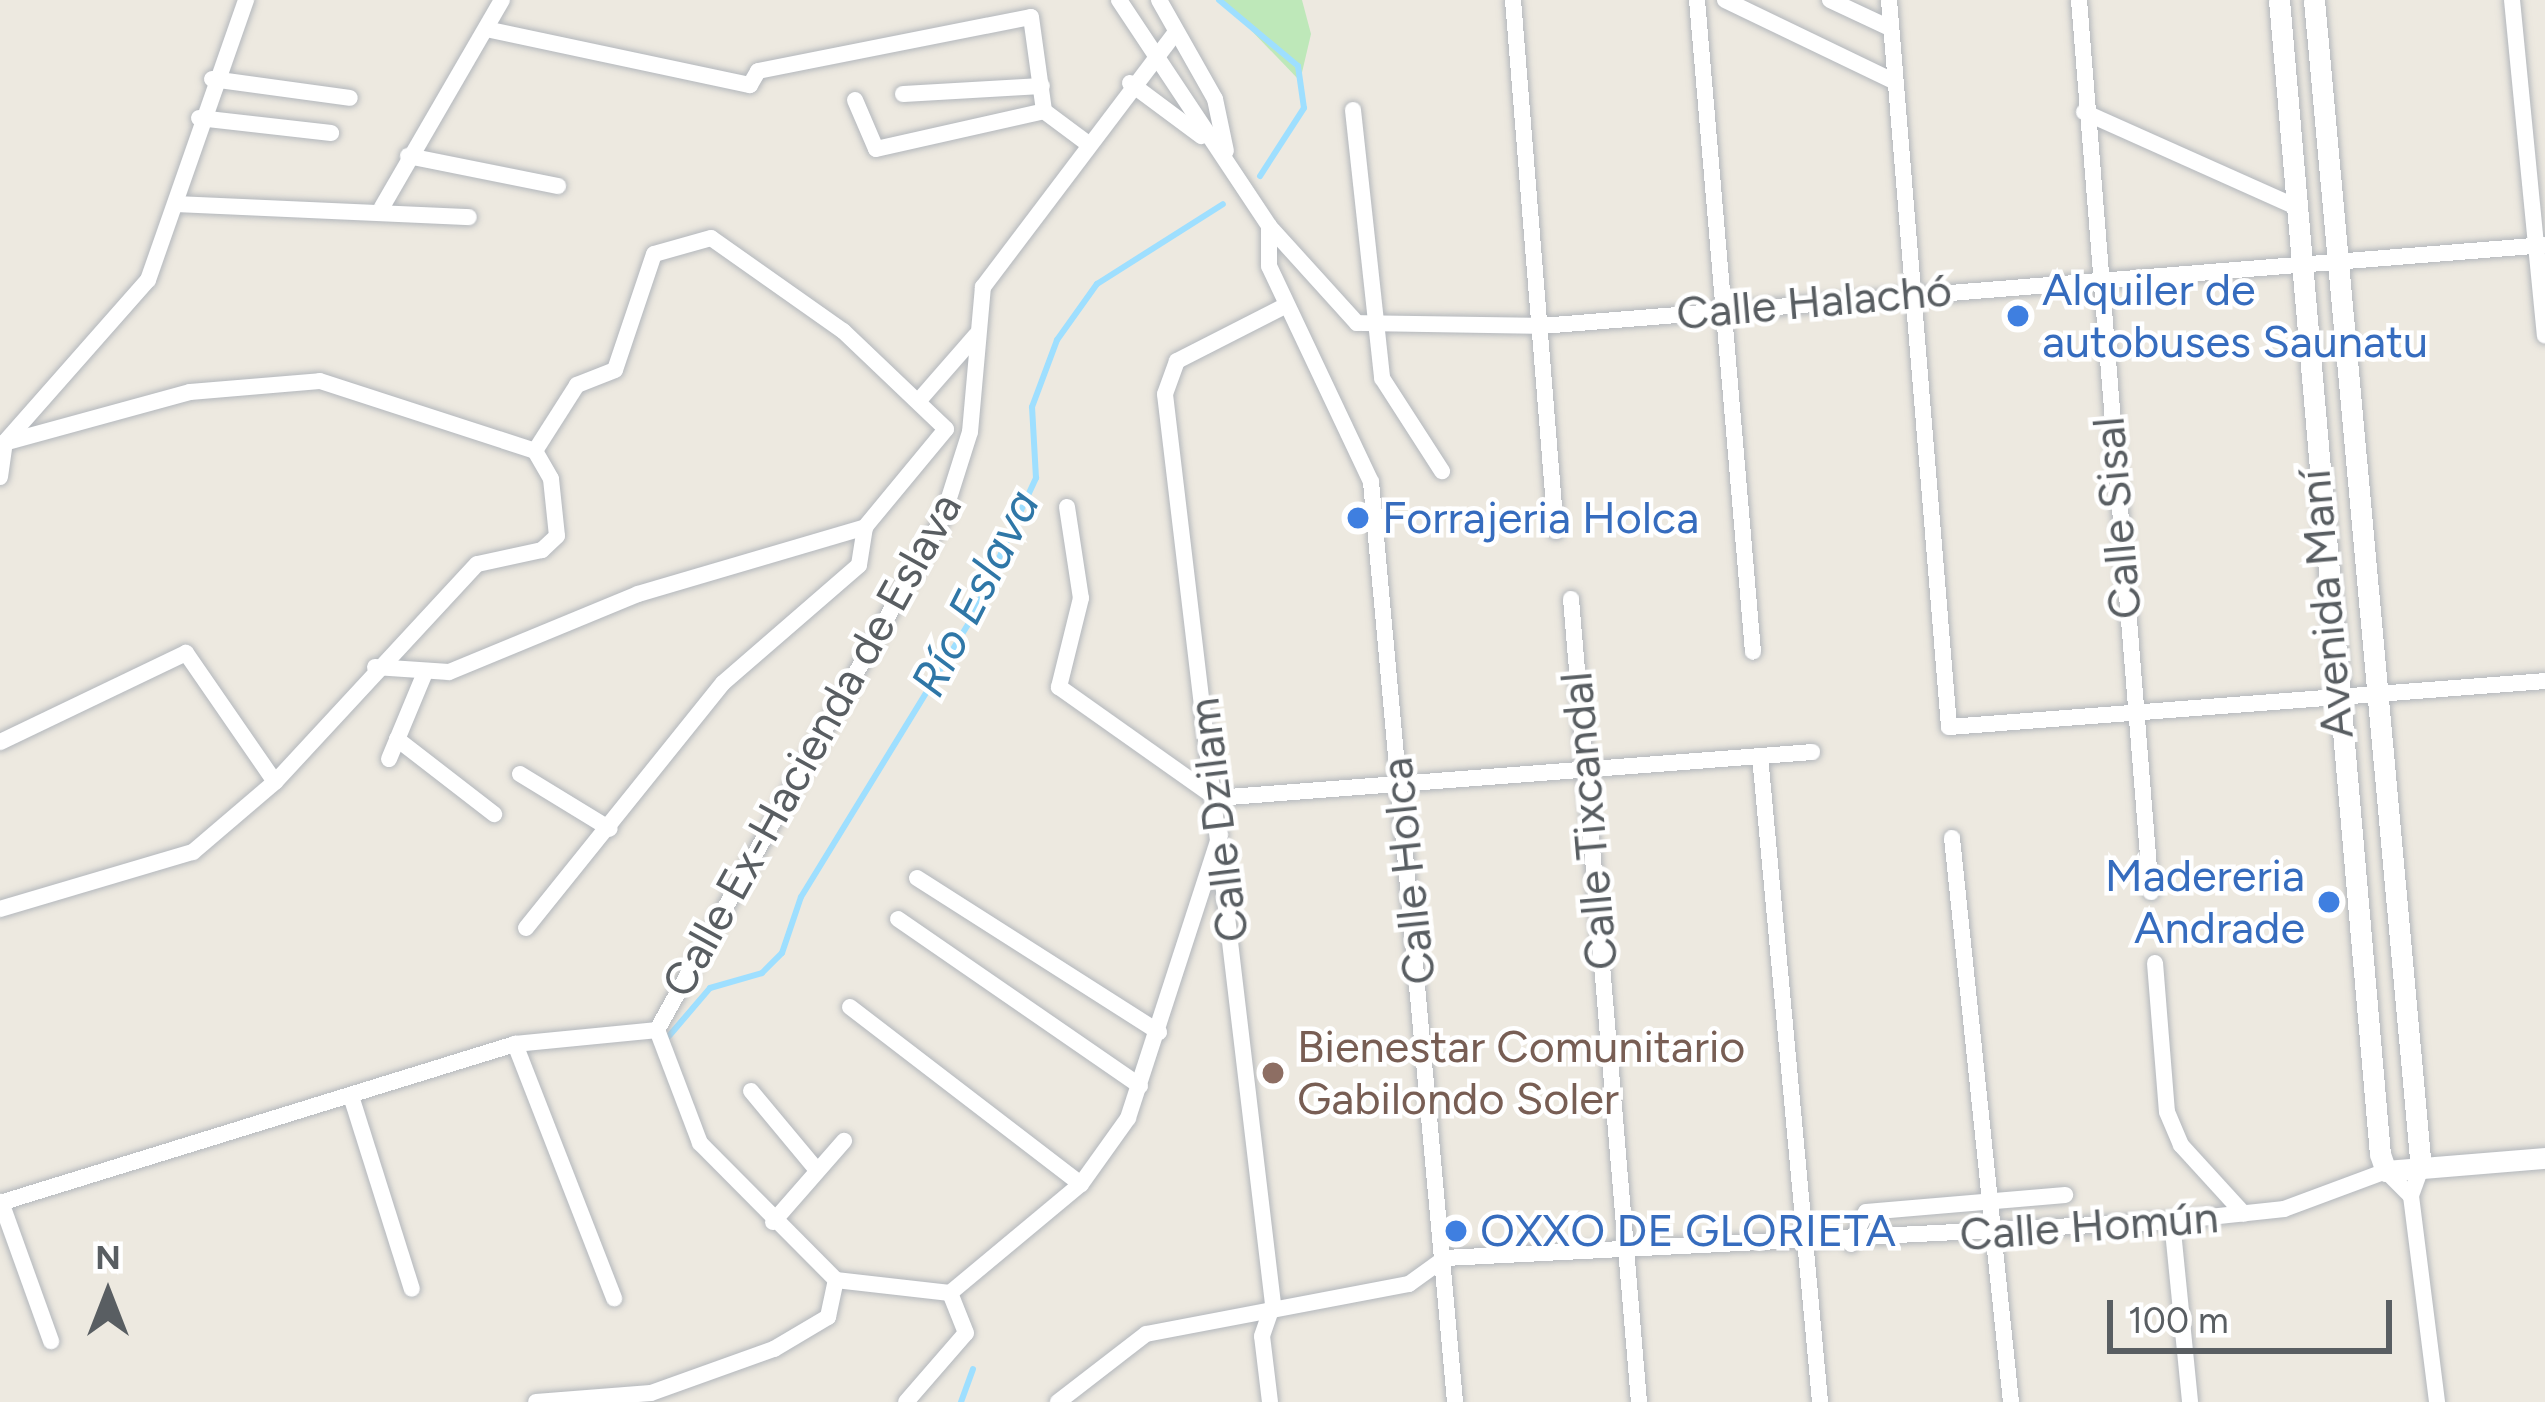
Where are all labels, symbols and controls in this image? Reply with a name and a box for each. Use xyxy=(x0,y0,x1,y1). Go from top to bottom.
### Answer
street label: Calle Halachó xyxy=(1674,263,1954,341)
place label: Alquiler de autobuses Saunatu xyxy=(2042,263,2428,369)
marker: Alquiler de autobuses Saunatu xyxy=(2005,303,2031,329)
street label: Calle Sisal xyxy=(2081,415,2153,621)
street label: Avenida Maní xyxy=(2287,467,2365,741)
water label: Río Eslava xyxy=(899,480,1051,706)
street label: Calle Ex-Hacienda de Eslava xyxy=(651,484,973,1006)
place label: Forrajeria Holca xyxy=(1382,491,1699,545)
marker: Forrajeria Holca xyxy=(1345,505,1371,531)
street label: Calle Tixcandal xyxy=(1549,670,1629,972)
street label: Calle Dzilam xyxy=(1176,695,1260,945)
street label: Calle Holca xyxy=(1369,755,1447,987)
place label: Madereria Andrade xyxy=(2105,849,2305,955)
marker: Madereria Andrade xyxy=(2316,889,2342,915)
place label: Bienestar Comunitario Gabilondo Soler xyxy=(1297,1020,1745,1126)
marker: Bienestar Comunitario Gabilondo Soler xyxy=(1260,1060,1286,1086)
street label: Calle Homún xyxy=(1958,1190,2220,1262)
place label: OXXO DE GLORIETA xyxy=(1480,1204,1896,1258)
marker: OXXO DE GLORIETA xyxy=(1443,1218,1469,1244)
north arrow xyxy=(48,1234,168,1354)
text: N xyxy=(95,1238,121,1277)
scale bar xyxy=(2113,1276,2398,1350)
text: 100 m xyxy=(2128,1299,2229,1342)

